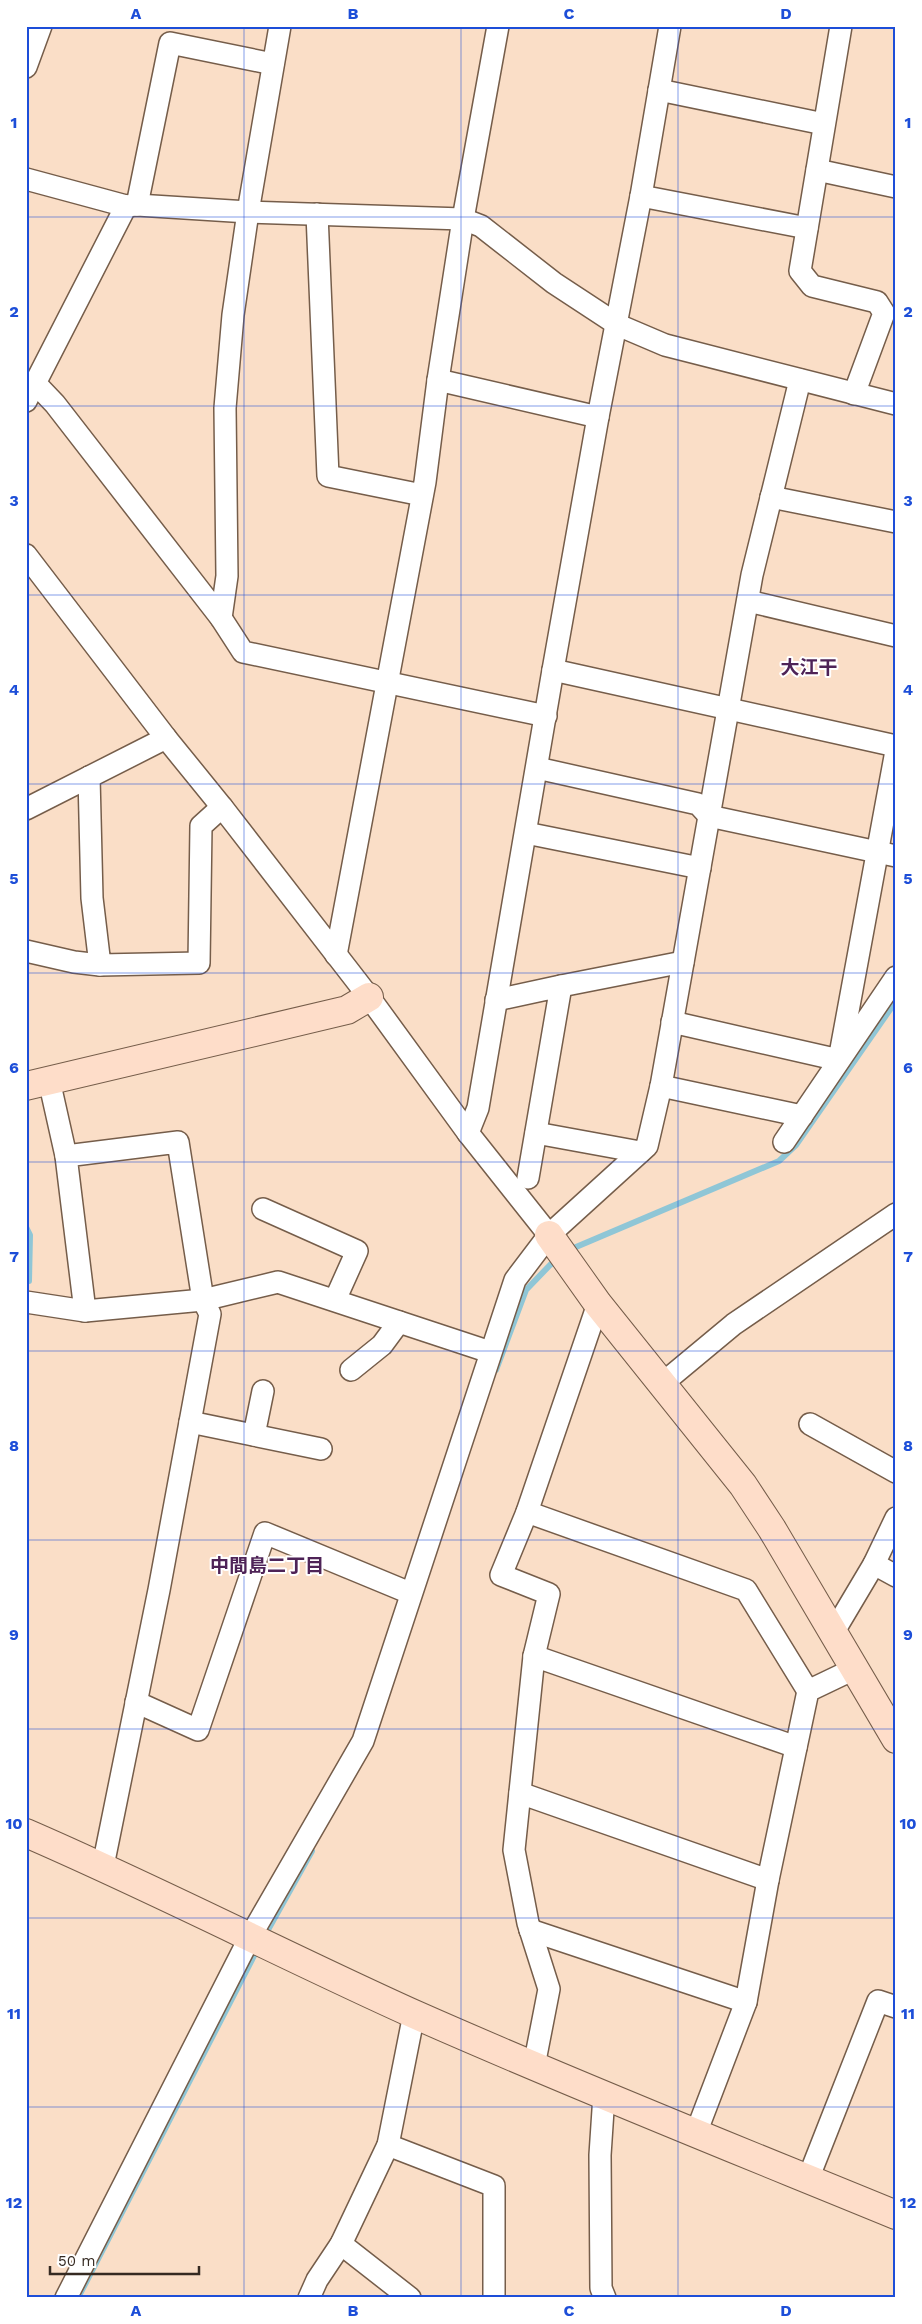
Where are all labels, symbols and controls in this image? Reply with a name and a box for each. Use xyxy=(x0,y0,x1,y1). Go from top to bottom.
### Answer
text: A xyxy=(131,4,142,23)
text: B xyxy=(348,4,359,23)
text: C xyxy=(564,4,575,23)
text: D xyxy=(780,4,792,23)
text: 1 xyxy=(11,113,17,132)
text: 1 xyxy=(905,113,911,132)
text: 2 xyxy=(9,302,19,321)
text: 2 xyxy=(903,302,913,321)
text: 3 xyxy=(9,491,19,510)
text: 3 xyxy=(903,491,913,510)
district label: 大江干 xyxy=(780,656,838,679)
text: 4 xyxy=(9,680,19,699)
text: 4 xyxy=(903,680,913,699)
text: 5 xyxy=(9,869,19,888)
text: 5 xyxy=(903,869,913,888)
text: 6 xyxy=(9,1058,19,1077)
text: 6 xyxy=(903,1058,913,1077)
text: 7 xyxy=(9,1247,19,1266)
text: 7 xyxy=(903,1247,913,1266)
text: 8 xyxy=(9,1436,19,1455)
text: 8 xyxy=(903,1436,913,1455)
district label: 中間島二丁目 xyxy=(210,1554,324,1577)
text: 9 xyxy=(9,1625,19,1644)
text: 9 xyxy=(903,1625,913,1644)
text: 10 xyxy=(5,1814,23,1833)
text: 10 xyxy=(899,1814,917,1833)
text: 11 xyxy=(7,2004,21,2023)
text: 11 xyxy=(901,2004,915,2023)
text: 12 xyxy=(6,2193,22,2212)
text: 12 xyxy=(900,2193,916,2212)
scale bar xyxy=(50,2244,199,2276)
text: 50 m xyxy=(58,2252,95,2270)
text: A xyxy=(131,2301,142,2320)
text: B xyxy=(348,2301,359,2320)
text: C xyxy=(564,2301,575,2320)
text: D xyxy=(780,2301,792,2320)

